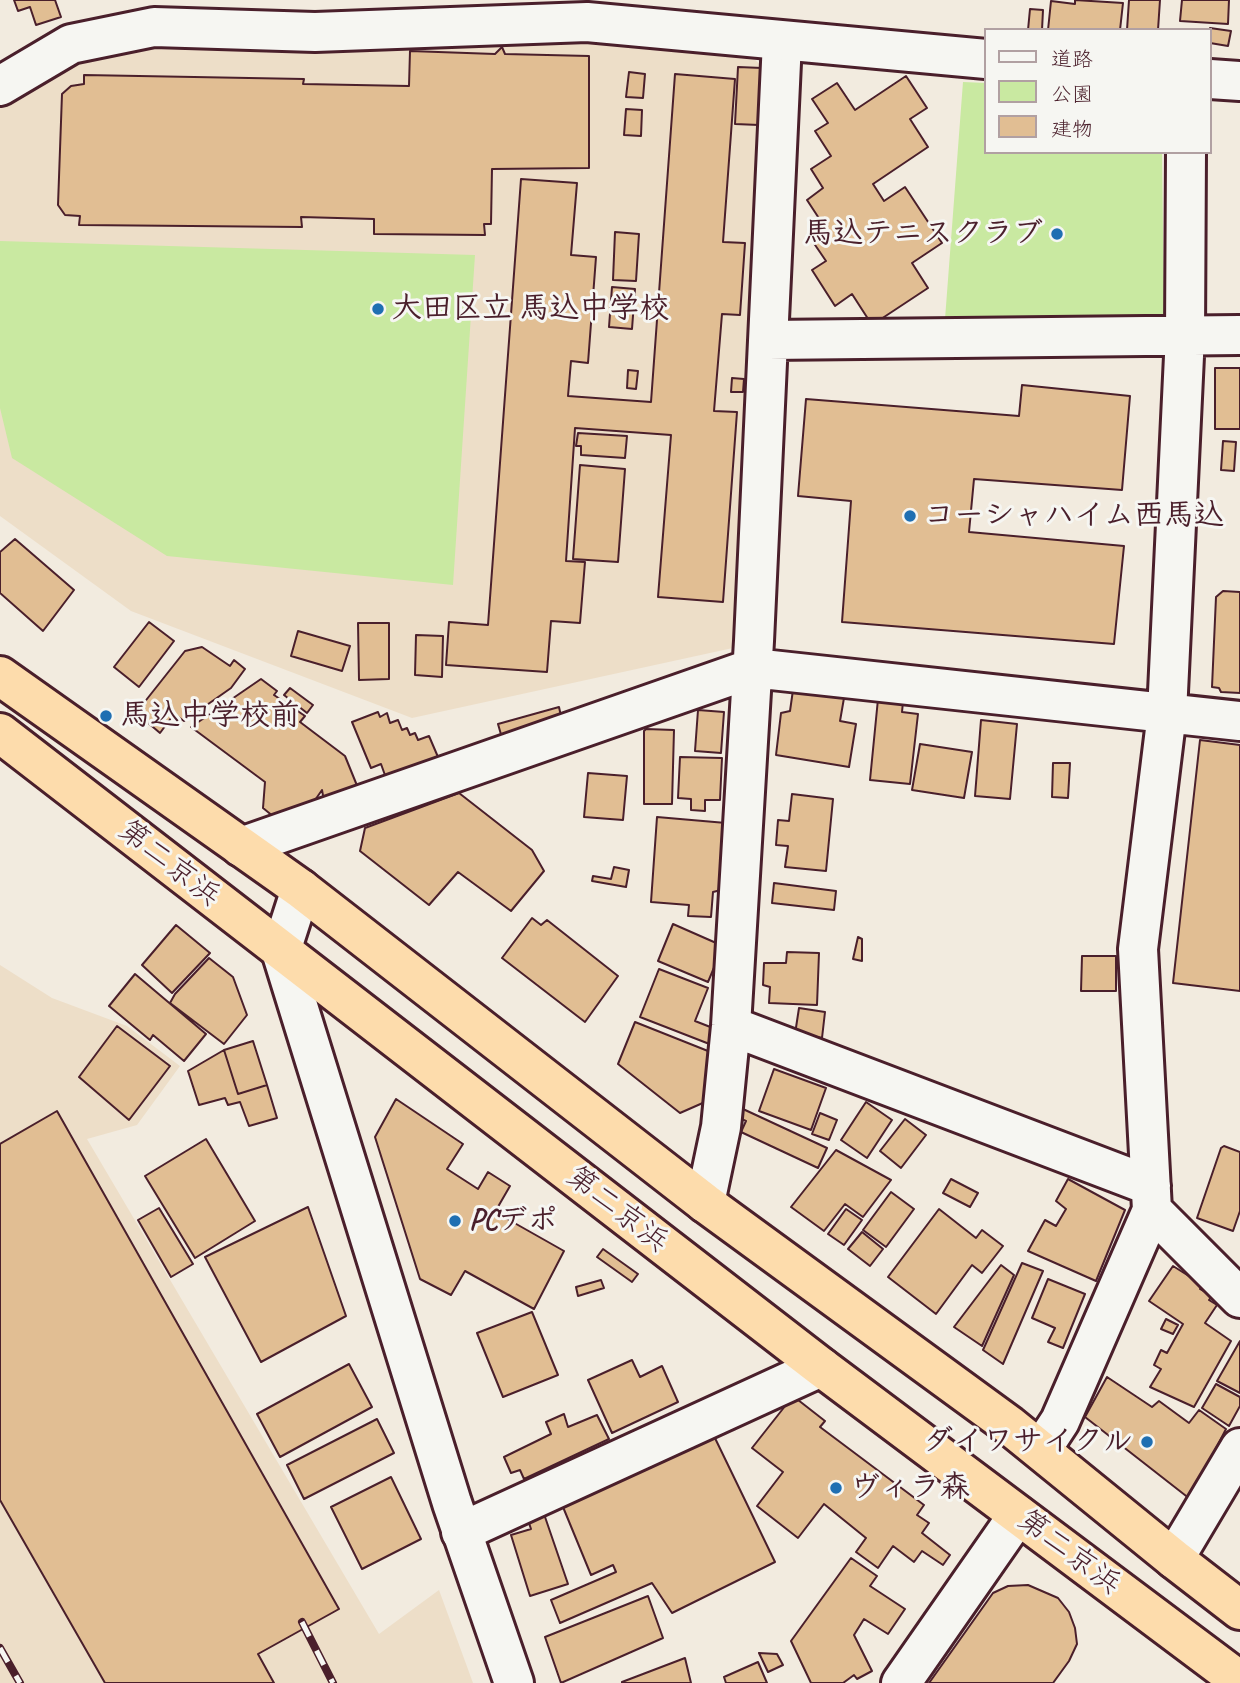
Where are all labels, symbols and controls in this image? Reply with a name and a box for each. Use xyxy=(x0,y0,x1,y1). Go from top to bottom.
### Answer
legend xyxy=(984,28,1212,154)
text: 道路 xyxy=(1051,46,1093,72)
text: 公園 xyxy=(1051,81,1093,107)
text: 建物 xyxy=(1051,116,1093,142)
place label: 馬込テニスクラブ xyxy=(803,216,1043,252)
marker: 馬込テニスクラブ xyxy=(1049,226,1065,242)
place label: 大田区立 馬込中学校 xyxy=(392,291,669,327)
marker: 大田区立 馬込中学校 xyxy=(370,301,386,317)
place label: コーシャハイム西馬込 xyxy=(924,498,1224,534)
marker: コーシャハイム西馬込 xyxy=(902,508,918,524)
place label: 馬込中学校前 xyxy=(120,698,300,734)
marker: 馬込中学校前 xyxy=(98,708,114,724)
street label: 第二京浜 xyxy=(111,813,227,915)
street label: 第二京浜 xyxy=(559,1159,675,1261)
place label: PCデポ xyxy=(469,1203,558,1239)
marker: PCデポ xyxy=(447,1213,463,1229)
place label: ダイワサイクル xyxy=(923,1424,1133,1460)
marker: ダイワサイクル xyxy=(1139,1434,1155,1450)
place label: ヴィラ森 xyxy=(850,1470,970,1506)
marker: ヴィラ森 xyxy=(828,1480,844,1496)
street label: 第二京浜 xyxy=(1010,1503,1128,1603)

